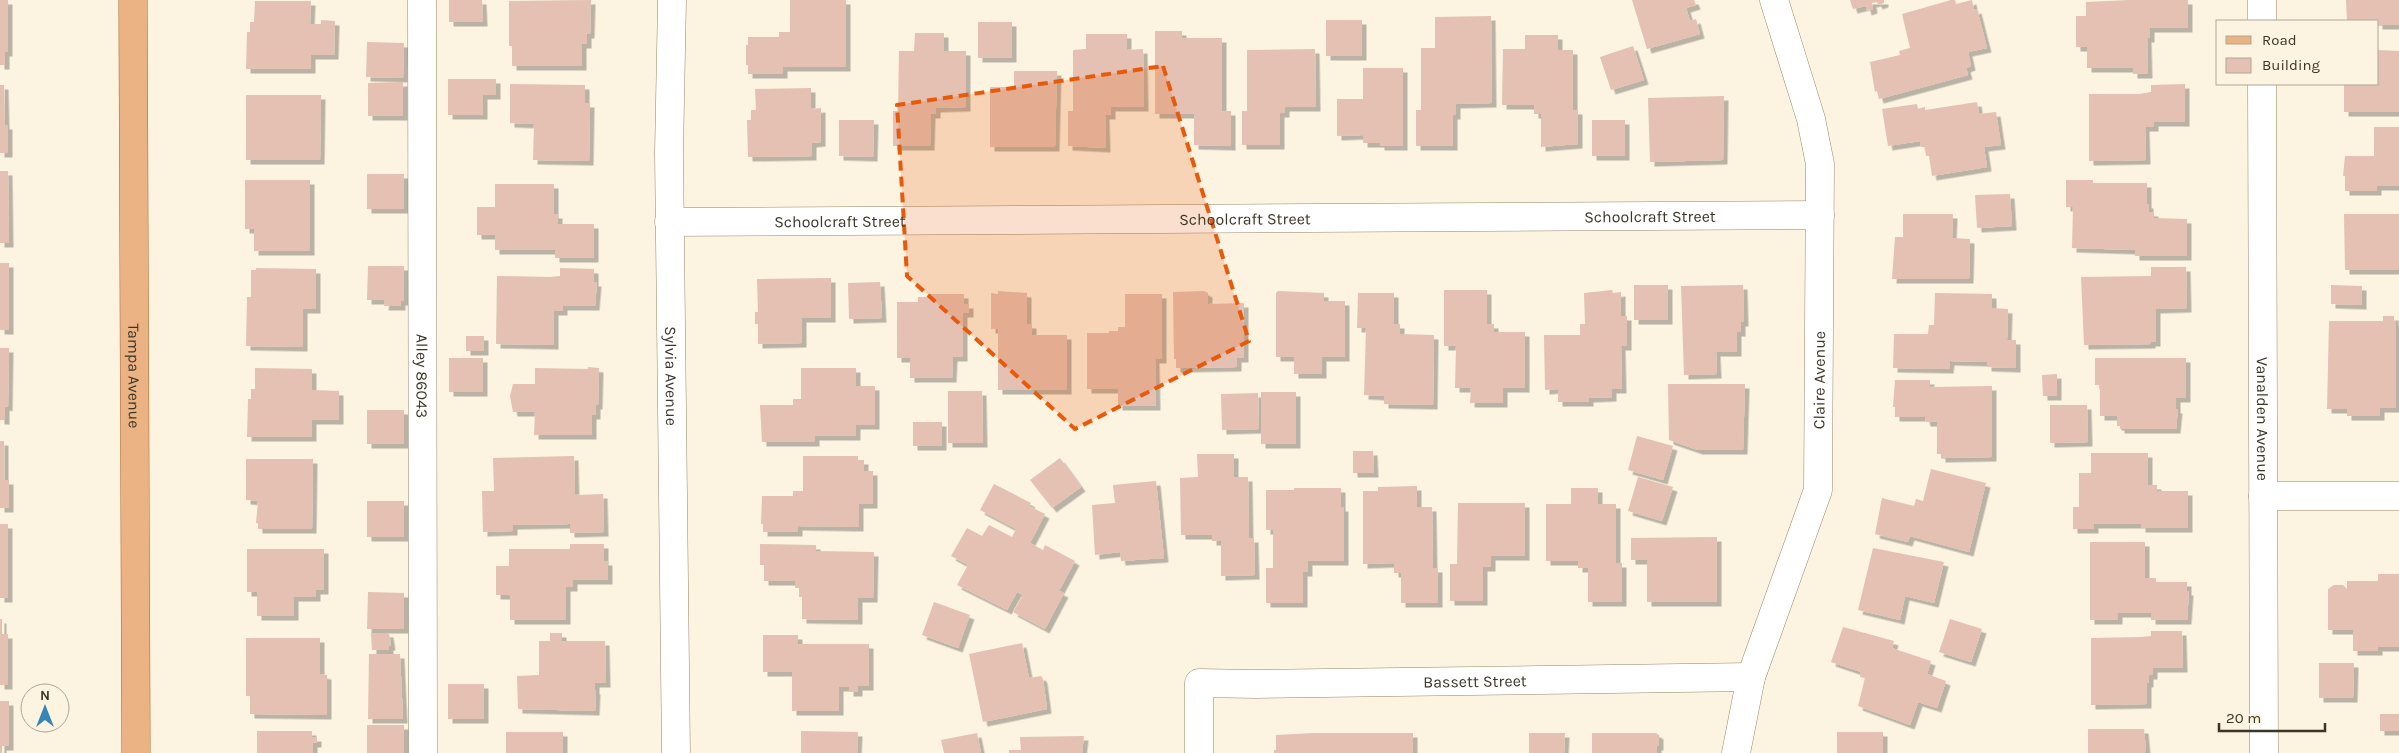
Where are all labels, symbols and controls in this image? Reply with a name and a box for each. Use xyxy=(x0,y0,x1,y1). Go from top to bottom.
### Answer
legend xyxy=(2216,20,2379,85)
text: Road xyxy=(2262,31,2297,49)
text: Building xyxy=(2262,56,2320,74)
street label: Schoolcraft Street xyxy=(1584,207,1716,226)
street label: Schoolcraft Street xyxy=(1179,209,1311,229)
street label: Schoolcraft Street xyxy=(774,212,906,231)
street label: Tampa Avenue xyxy=(124,323,144,429)
street label: Sylvia Avenue xyxy=(661,326,681,426)
street label: Claire Avenue xyxy=(1809,331,1829,429)
street label: Alley 86043 xyxy=(412,334,432,418)
street label: Vanalden Avenue xyxy=(2253,357,2272,481)
street label: Bassett Street xyxy=(1423,671,1527,692)
north arrow xyxy=(20,683,70,733)
text: N xyxy=(40,687,50,704)
scale bar xyxy=(2219,700,2325,732)
text: 20 m xyxy=(2226,709,2261,727)

